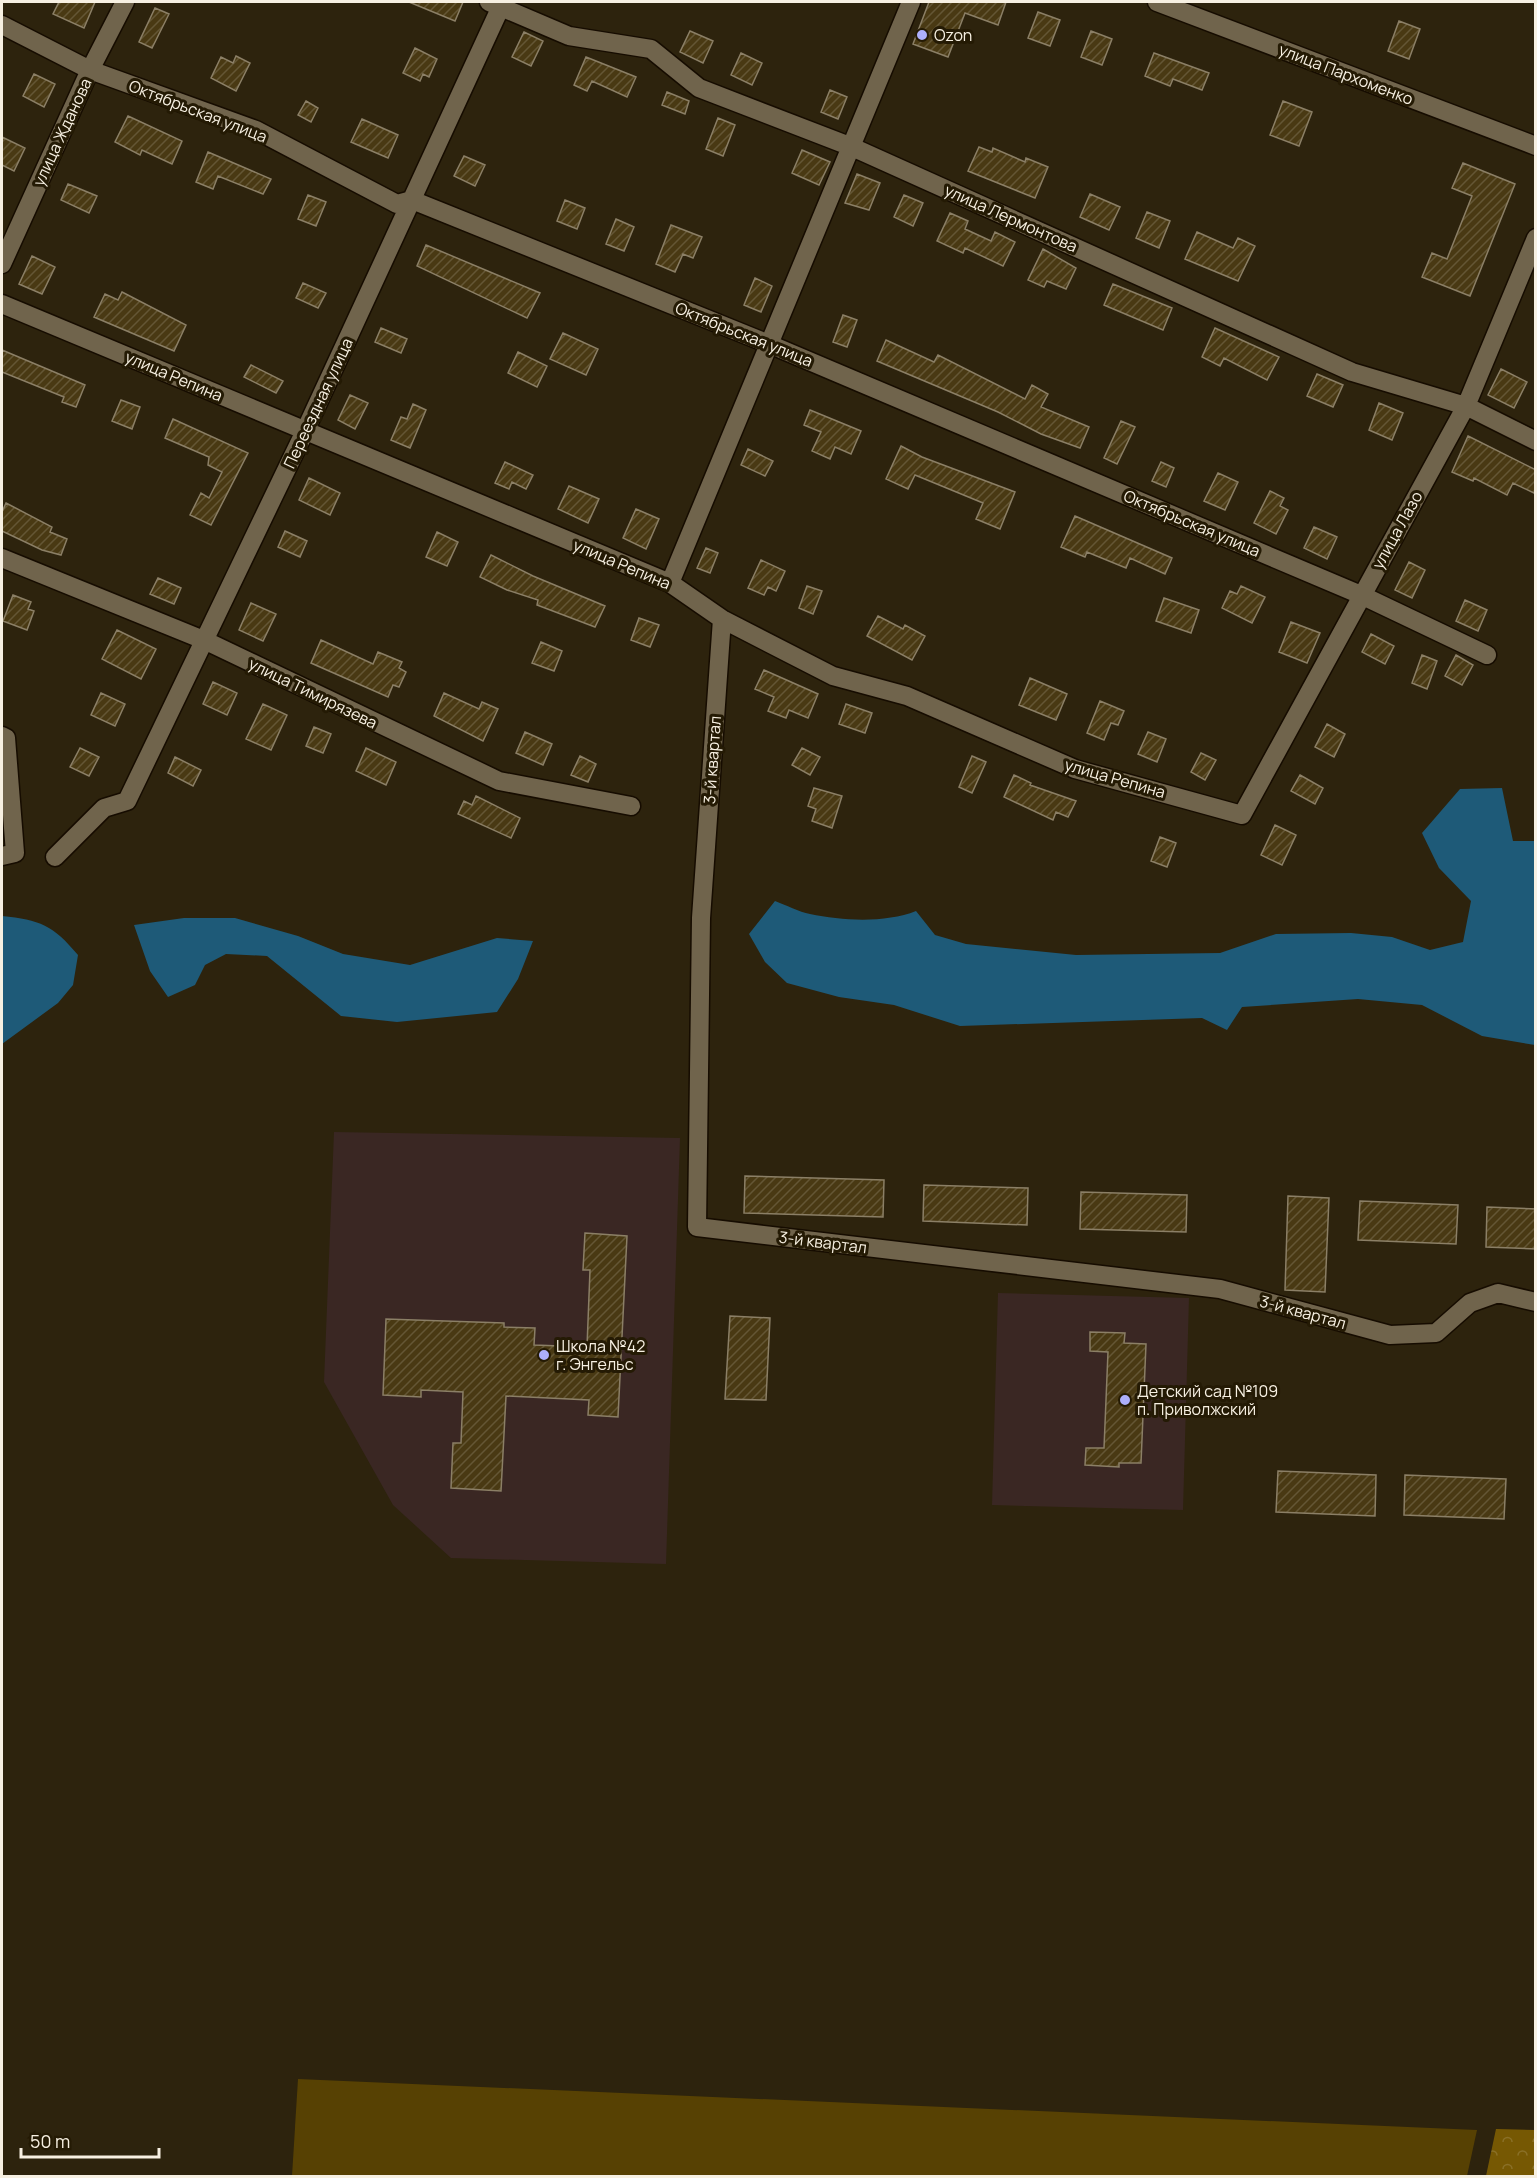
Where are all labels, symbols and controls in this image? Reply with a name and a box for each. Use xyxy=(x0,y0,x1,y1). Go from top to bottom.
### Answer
place label: Ozon xyxy=(934,24,972,46)
marker: Ozon xyxy=(915,28,929,42)
street label: улица Пархоменко xyxy=(1276,38,1416,110)
street label: улица Жданова xyxy=(27,74,97,190)
street label: Октябрьская улица xyxy=(126,74,270,148)
street label: улица Лермонтова xyxy=(941,179,1081,257)
street label: Октябрьская улица xyxy=(672,296,816,372)
street label: Переездная улица xyxy=(278,334,358,472)
street label: улица Репина xyxy=(122,346,226,406)
street label: Октябрьская улица xyxy=(1120,484,1264,562)
street label: улица Лазо xyxy=(1367,487,1427,573)
street label: улица Репина xyxy=(570,534,674,594)
street label: улица Тимирязева xyxy=(245,652,381,734)
street label: 3-й квартал xyxy=(698,715,726,805)
street label: улица Репина xyxy=(1062,753,1168,803)
street label: 3-й квартал xyxy=(778,1226,868,1258)
street label: 3-й квартал xyxy=(1257,1290,1349,1334)
place label: Школа №42 г. Энгельс xyxy=(556,1335,645,1375)
marker: Школа №42 г. Энгельс xyxy=(537,1348,551,1362)
place label: Детский сад №109 п. Приволжский xyxy=(1137,1380,1278,1420)
marker: Детский сад №109 п. Приволжский xyxy=(1118,1393,1132,1407)
scale bar xyxy=(21,2121,159,2159)
text: 50 m xyxy=(30,2129,70,2153)

